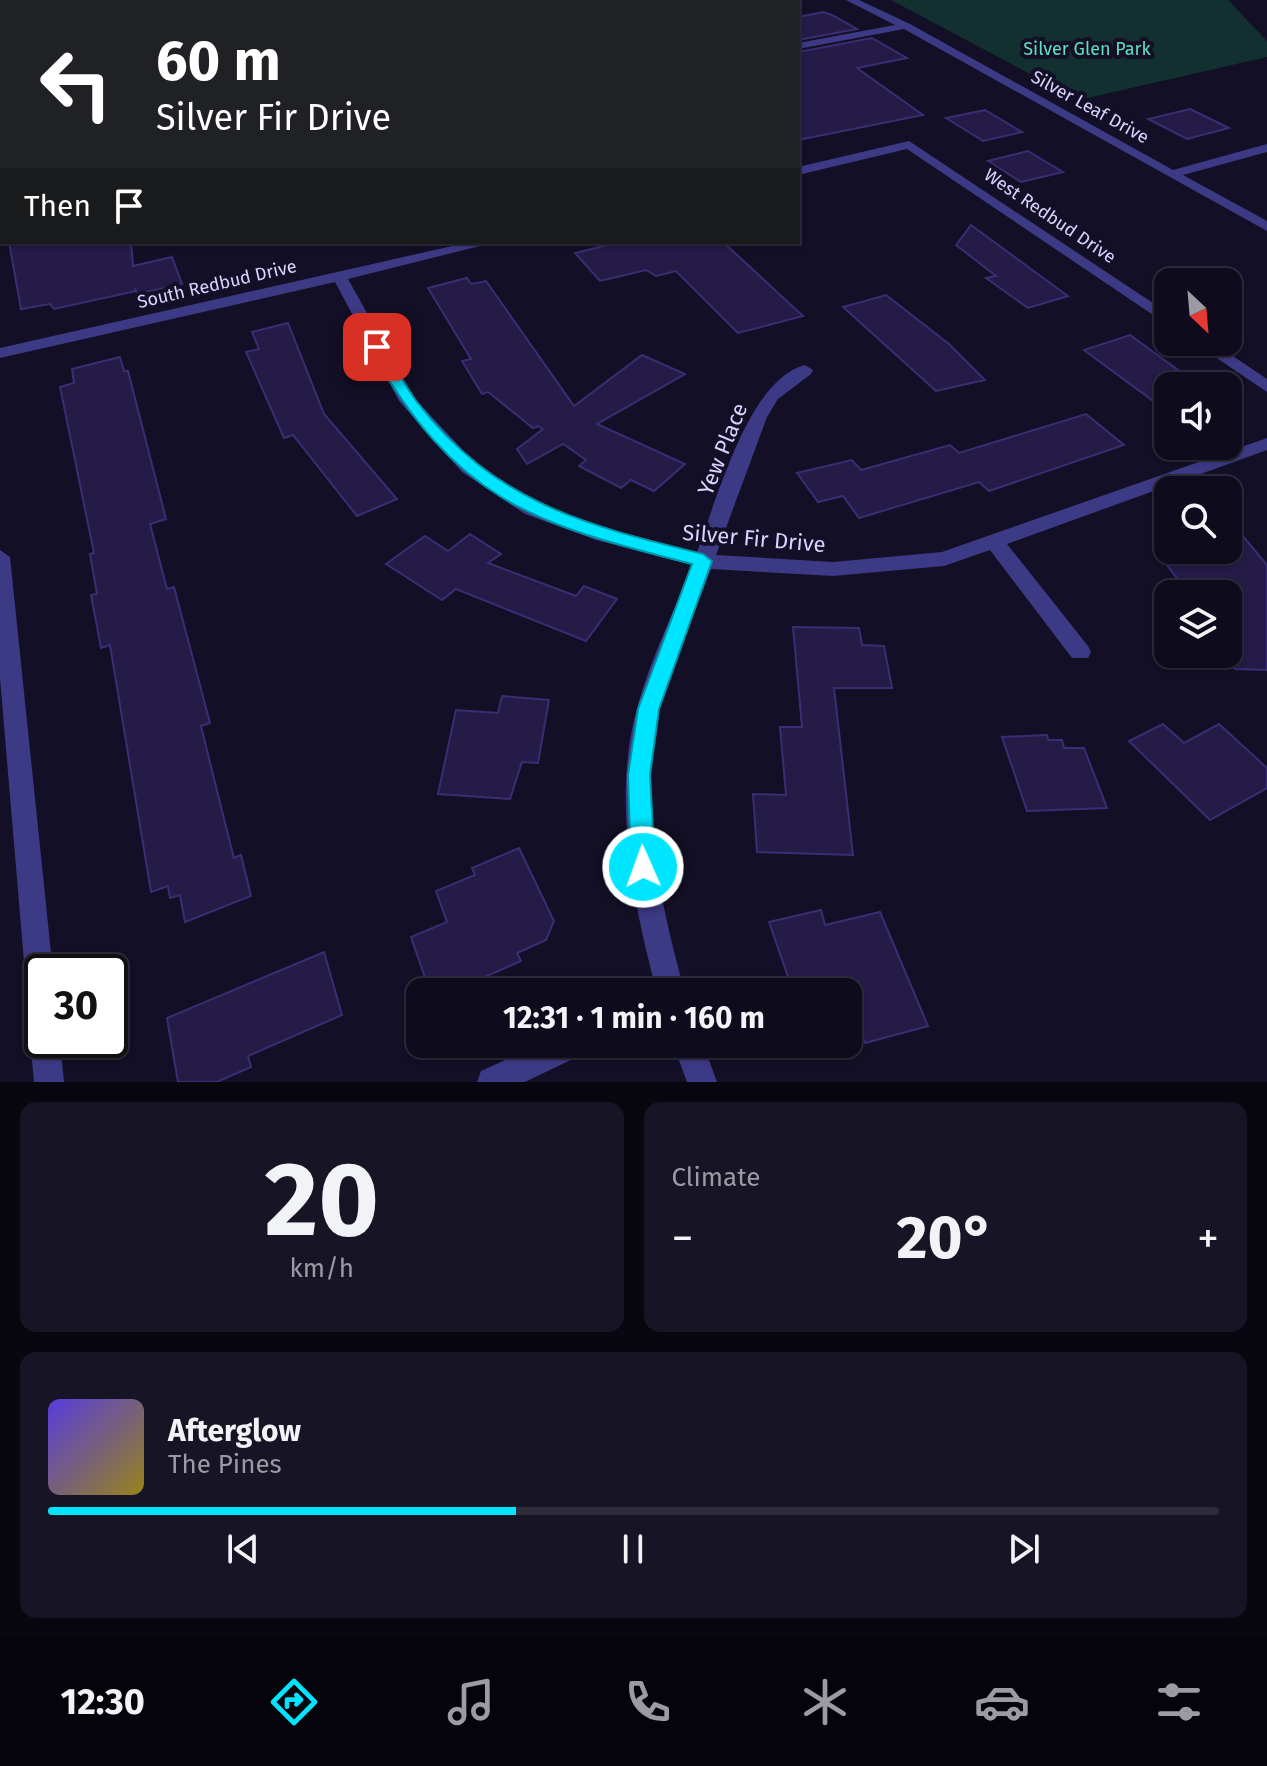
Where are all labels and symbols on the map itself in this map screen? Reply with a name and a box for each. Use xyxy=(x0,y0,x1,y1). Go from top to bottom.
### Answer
park label: Silver Glen Park xyxy=(1023,38,1151,60)
street label: Silver Leaf Drive xyxy=(1027,66,1153,148)
street label: West Redbud Drive xyxy=(980,164,1120,268)
street label: South Redbud Drive xyxy=(135,255,299,313)
north arrow xyxy=(1154,268,1242,356)
pin xyxy=(343,313,411,381)
street label: Yew Place xyxy=(692,399,753,499)
street label: Silver Fir Drive xyxy=(681,519,827,558)
position arrow xyxy=(601,825,685,909)
speed limit sign: 30 xyxy=(24,954,128,1058)

